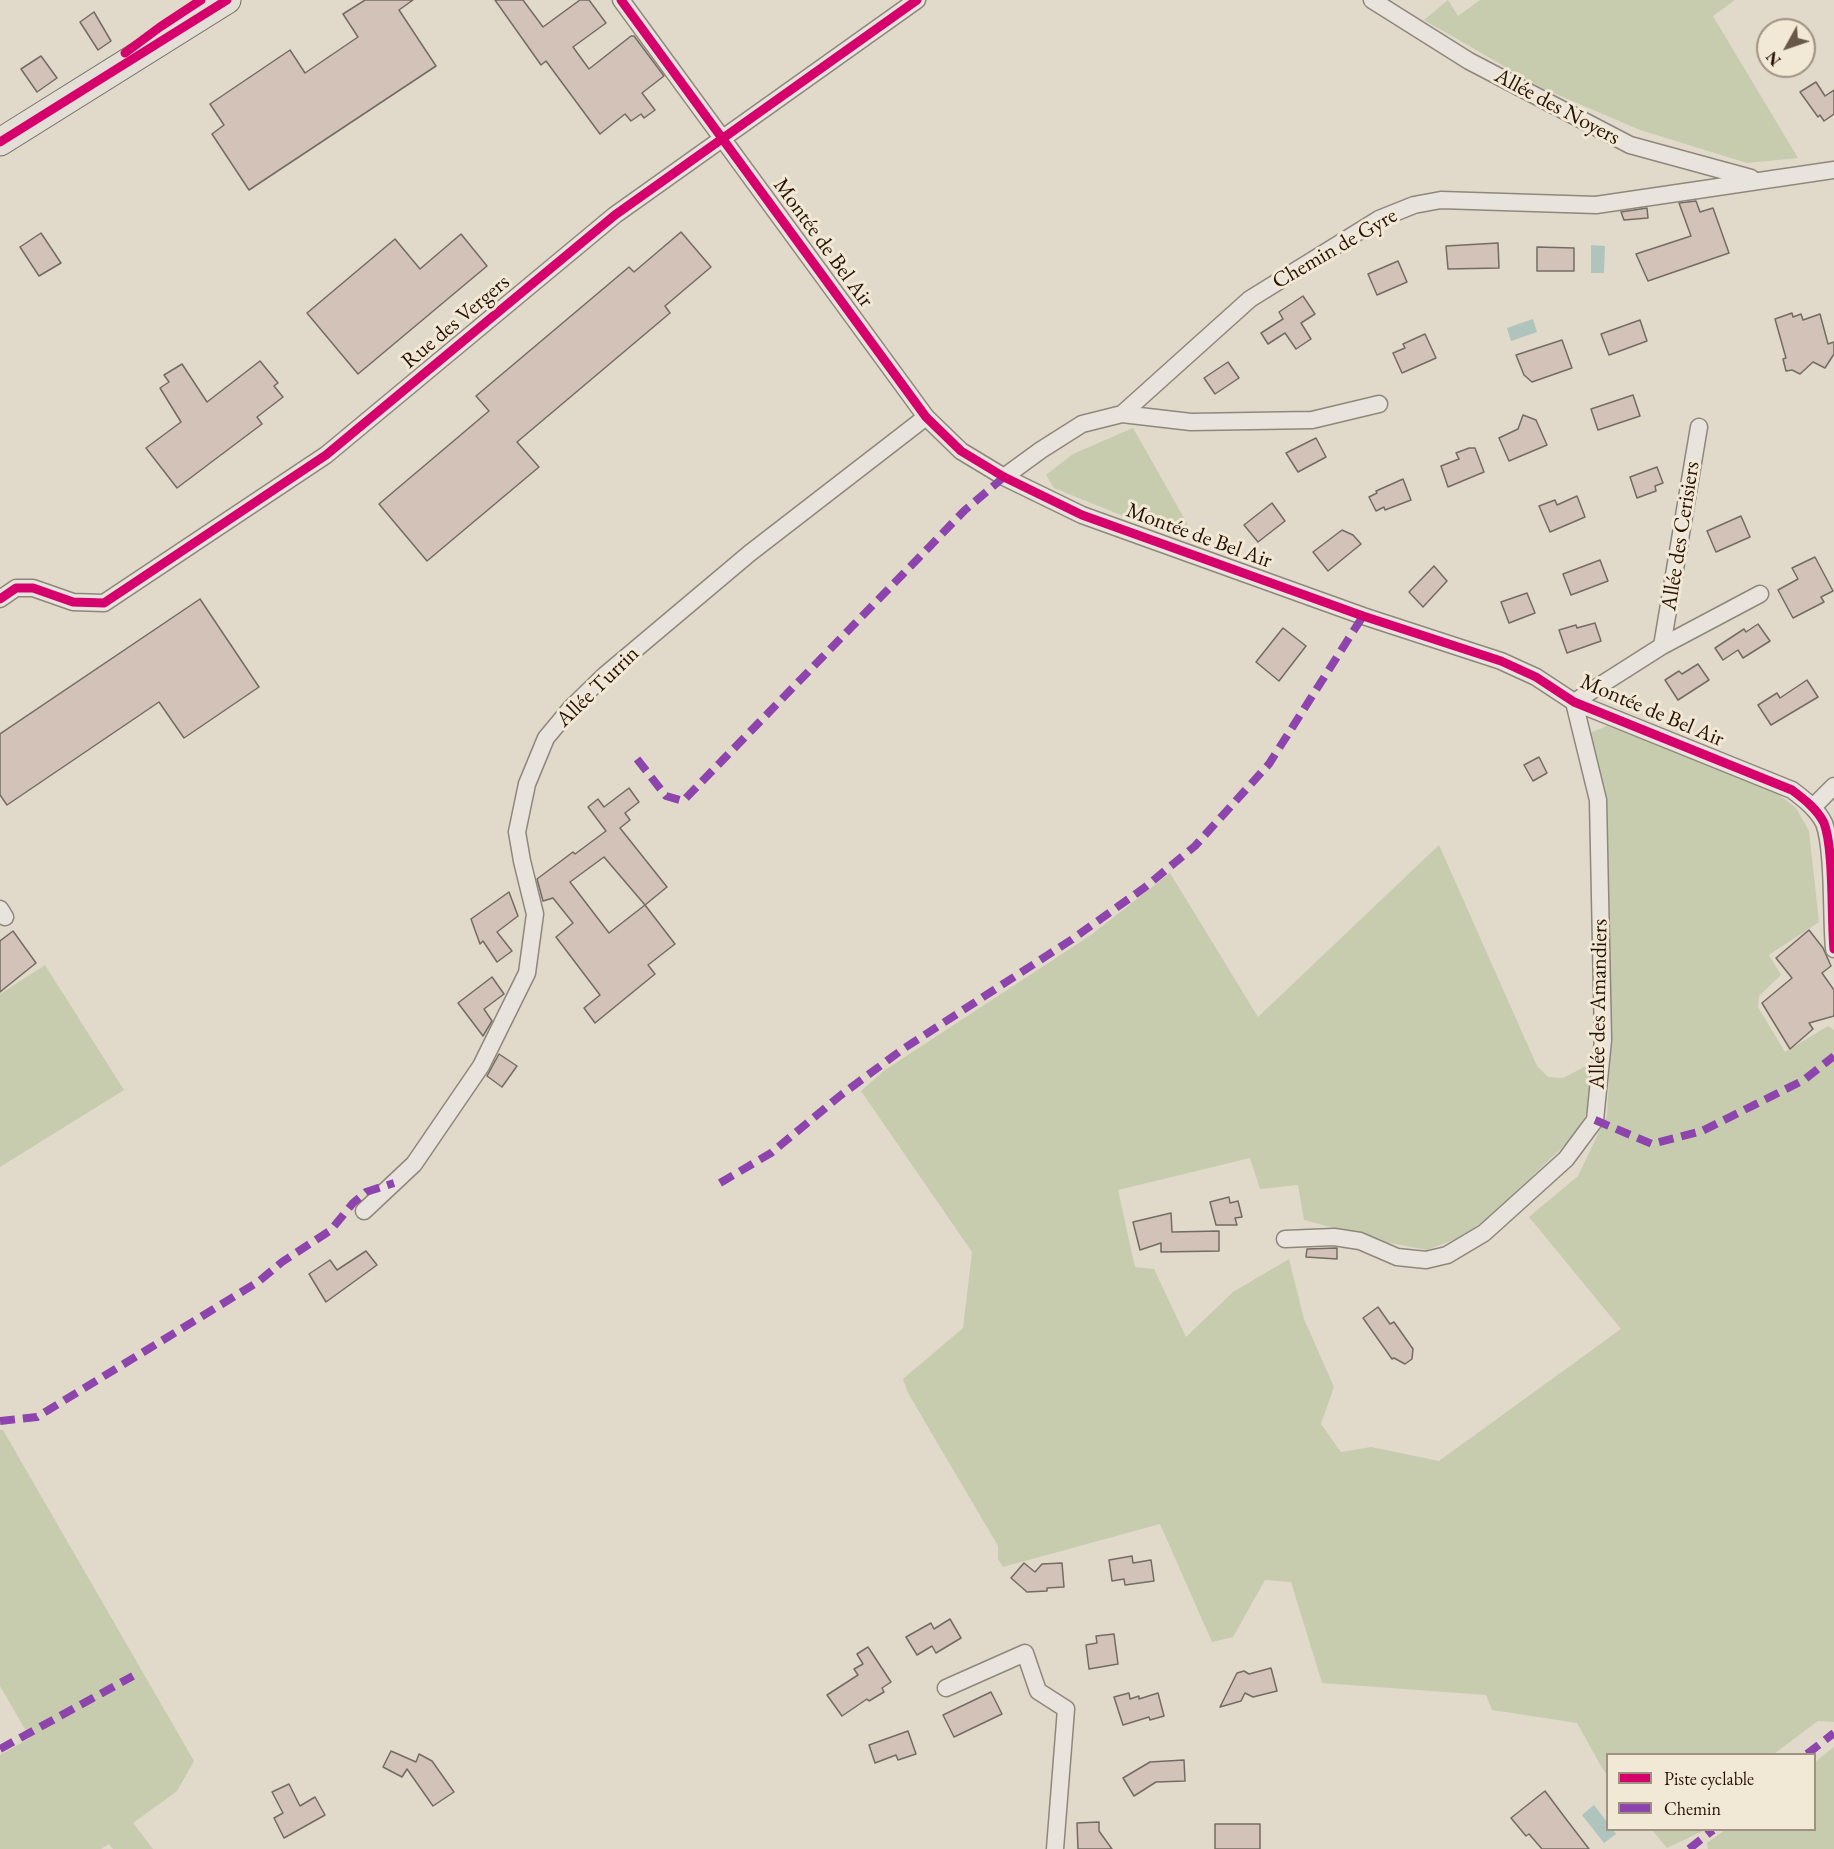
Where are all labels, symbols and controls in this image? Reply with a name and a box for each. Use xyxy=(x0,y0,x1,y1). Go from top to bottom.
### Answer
north arrow xyxy=(1756,18,1816,78)
text: N xyxy=(1761,47,1786,70)
street label: Allée des Noyers xyxy=(1490,63,1624,151)
street label: Montée de Bel Air xyxy=(767,173,879,313)
street label: Chemin de Gyre xyxy=(1268,203,1402,295)
street label: Rue des Vergers xyxy=(397,269,515,375)
street label: Allée des Cerisiers xyxy=(1656,459,1706,613)
street label: Montée de Bel Air xyxy=(1122,497,1276,575)
street label: Allée Turrin xyxy=(551,641,645,733)
street label: Montée de Bel Air xyxy=(1576,669,1728,753)
street label: Allée des Amandiers xyxy=(1584,918,1614,1090)
legend xyxy=(1606,1753,1816,1831)
text: Piste cyclable xyxy=(1664,1767,1754,1790)
text: Chemin xyxy=(1664,1797,1721,1820)

